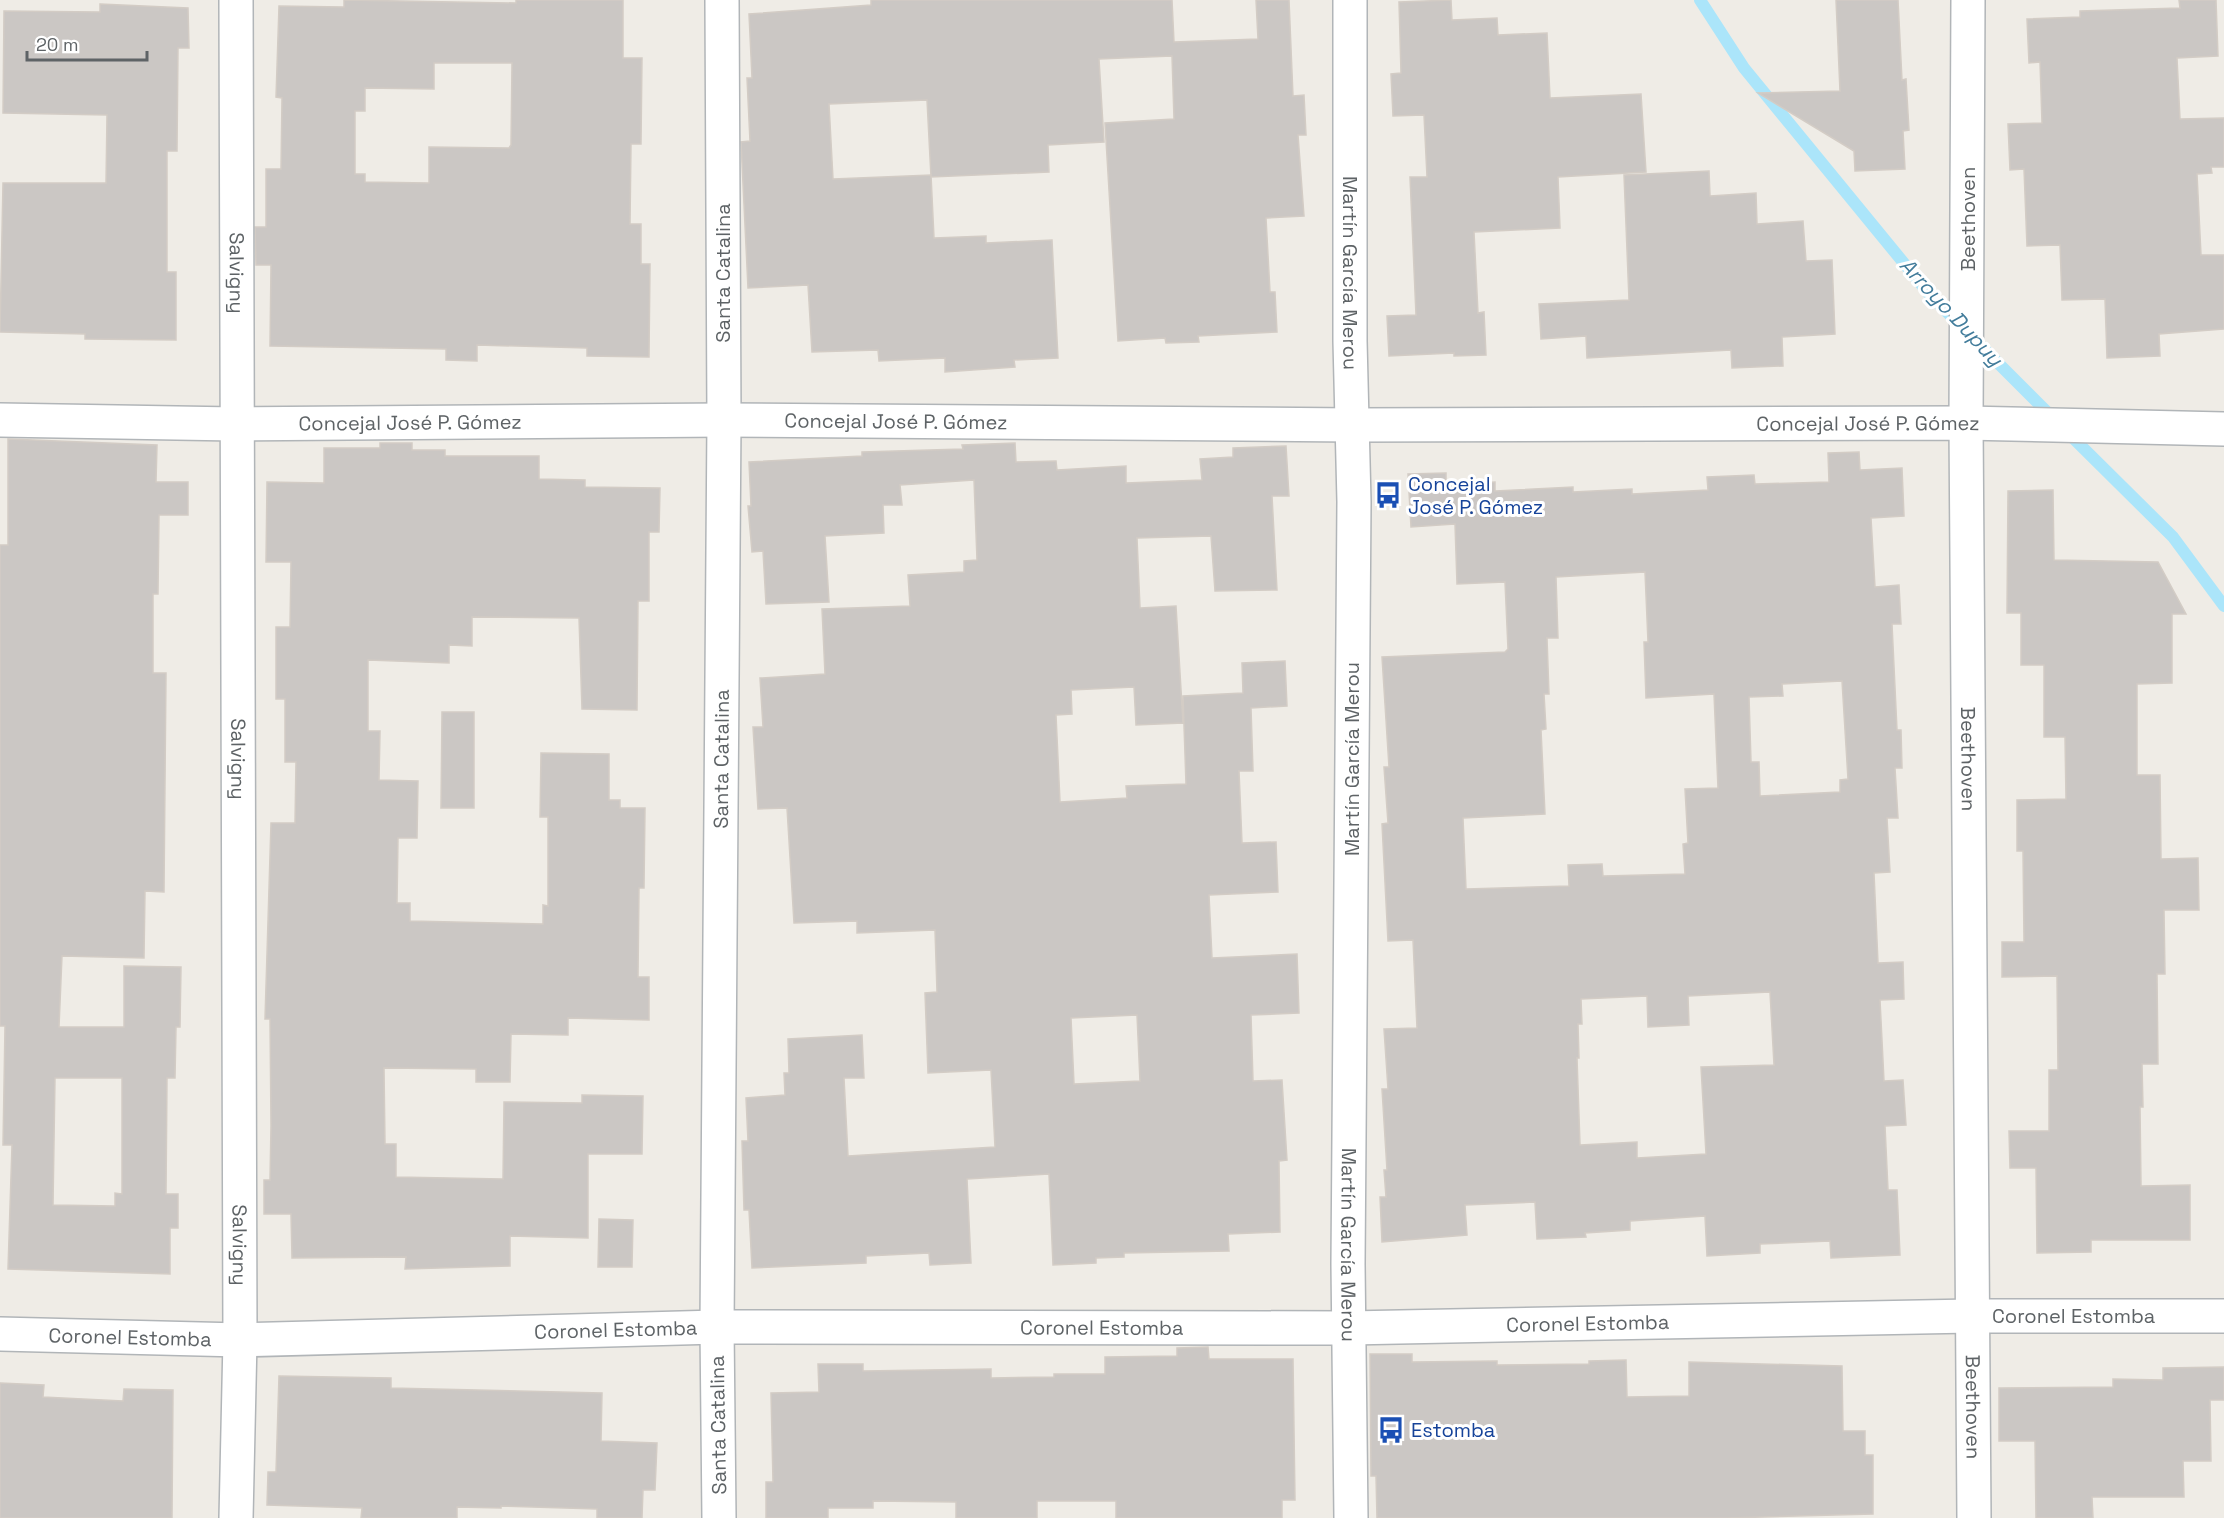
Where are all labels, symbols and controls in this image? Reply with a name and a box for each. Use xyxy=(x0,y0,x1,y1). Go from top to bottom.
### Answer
scale bar xyxy=(27,24,147,62)
text: 20 m xyxy=(36,33,79,56)
street label: Beethoven xyxy=(1955,167,1981,271)
street label: Martín García Merou xyxy=(1337,176,1364,370)
street label: Santa Catalina xyxy=(710,203,736,343)
street label: Salvigny xyxy=(224,232,250,314)
water label: Arroyo Dupuy xyxy=(1894,252,2009,372)
street label: Concejal José P. Gómez xyxy=(784,407,1008,435)
street label: Concejal José P. Gómez xyxy=(298,409,522,436)
street label: Concejal José P. Gómez xyxy=(1756,410,1980,437)
place label: Concejal José P. Gómez xyxy=(1408,471,1543,520)
bus stop icon: Concejal José P. Gómez xyxy=(1373,480,1403,510)
street label: Martín García Merou xyxy=(1339,662,1365,856)
street label: Santa Catalina xyxy=(708,689,735,829)
street label: Beethoven xyxy=(1955,707,1982,811)
street label: Salvigny xyxy=(225,718,251,800)
street label: Martín García Merou xyxy=(1335,1148,1362,1342)
street label: Salvigny xyxy=(227,1204,253,1286)
street label: Coronel Estomba xyxy=(1992,1303,2155,1329)
street label: Coronel Estomba xyxy=(1506,1309,1670,1338)
street label: Coronel Estomba xyxy=(1020,1314,1183,1341)
street label: Coronel Estomba xyxy=(534,1315,698,1345)
street label: Coronel Estomba xyxy=(48,1322,212,1352)
street label: Santa Catalina xyxy=(704,1355,732,1495)
street label: Beethoven xyxy=(1960,1355,1987,1459)
bus stop icon: Estomba xyxy=(1376,1415,1406,1445)
place label: Estomba xyxy=(1411,1417,1495,1443)

